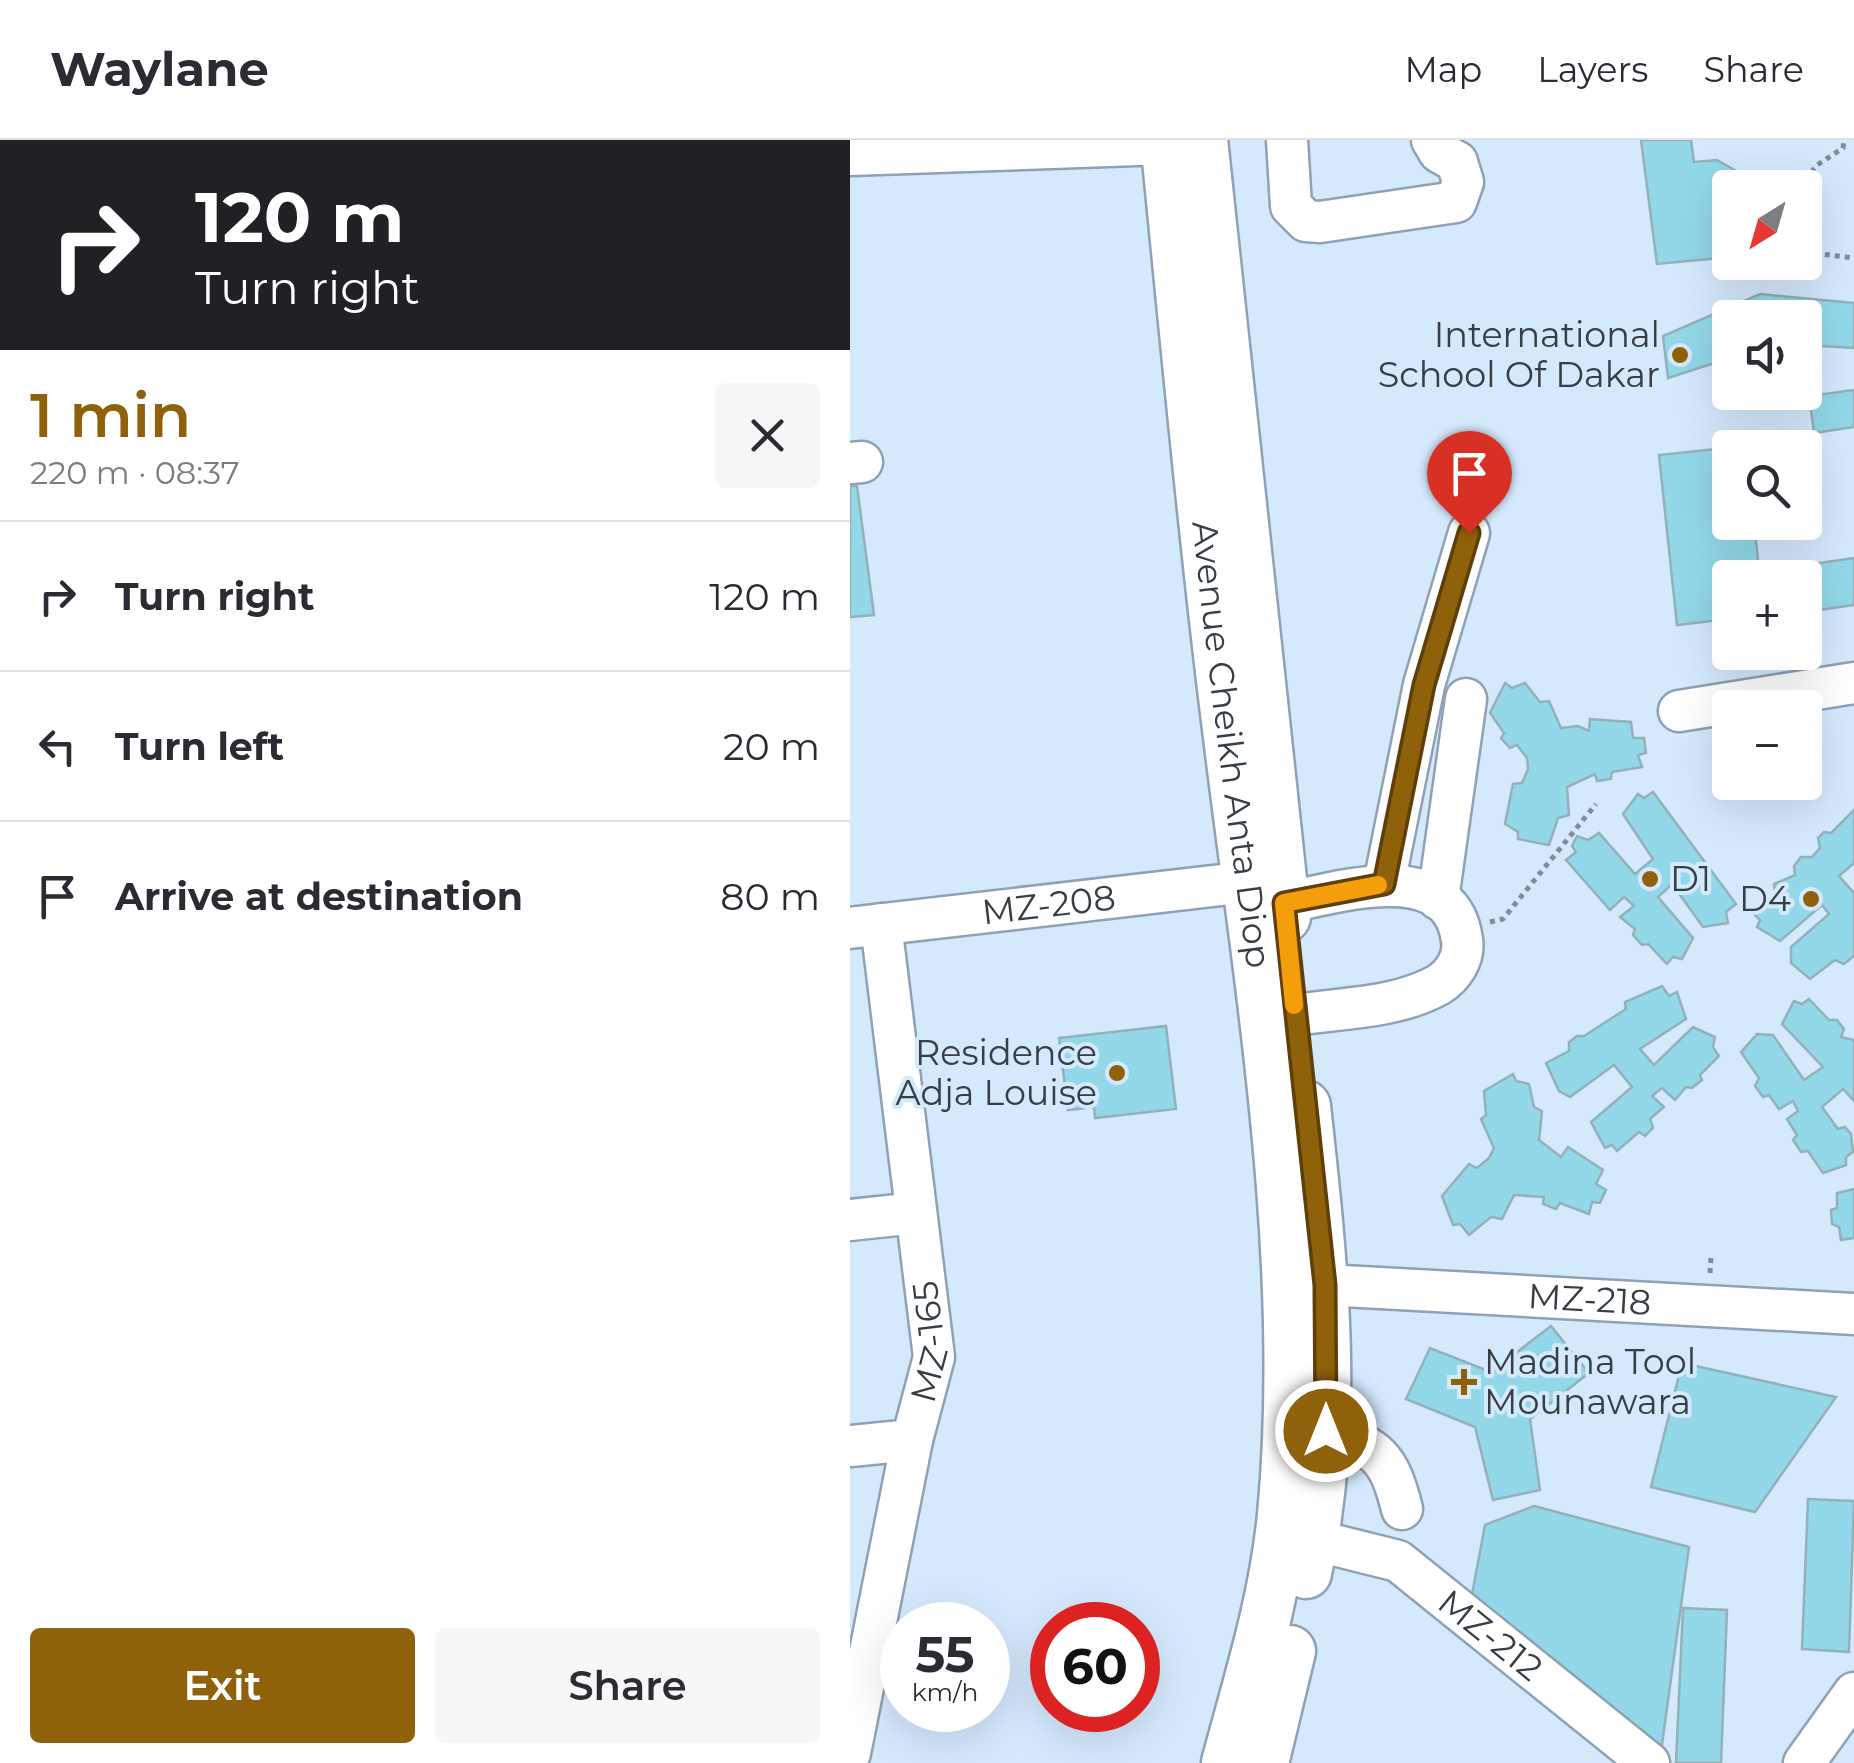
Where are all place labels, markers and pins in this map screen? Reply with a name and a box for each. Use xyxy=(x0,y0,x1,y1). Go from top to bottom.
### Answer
place label: International School Of Dakar xyxy=(1378,313,1660,396)
marker: International School Of Dakar xyxy=(1669,344,1691,366)
pin xyxy=(1427,431,1512,534)
place label: D1 xyxy=(1670,857,1711,900)
marker: D1 xyxy=(1639,868,1661,890)
place label: D4 xyxy=(1739,877,1791,920)
marker: D4 xyxy=(1800,888,1822,910)
place label: Residence Adja Louise xyxy=(895,1031,1097,1114)
marker: Residence Adja Louise xyxy=(1106,1062,1128,1084)
place label: Madina Tool Mounawara xyxy=(1484,1340,1696,1423)
marker: Madina Tool Mounawara xyxy=(1453,1371,1475,1393)

